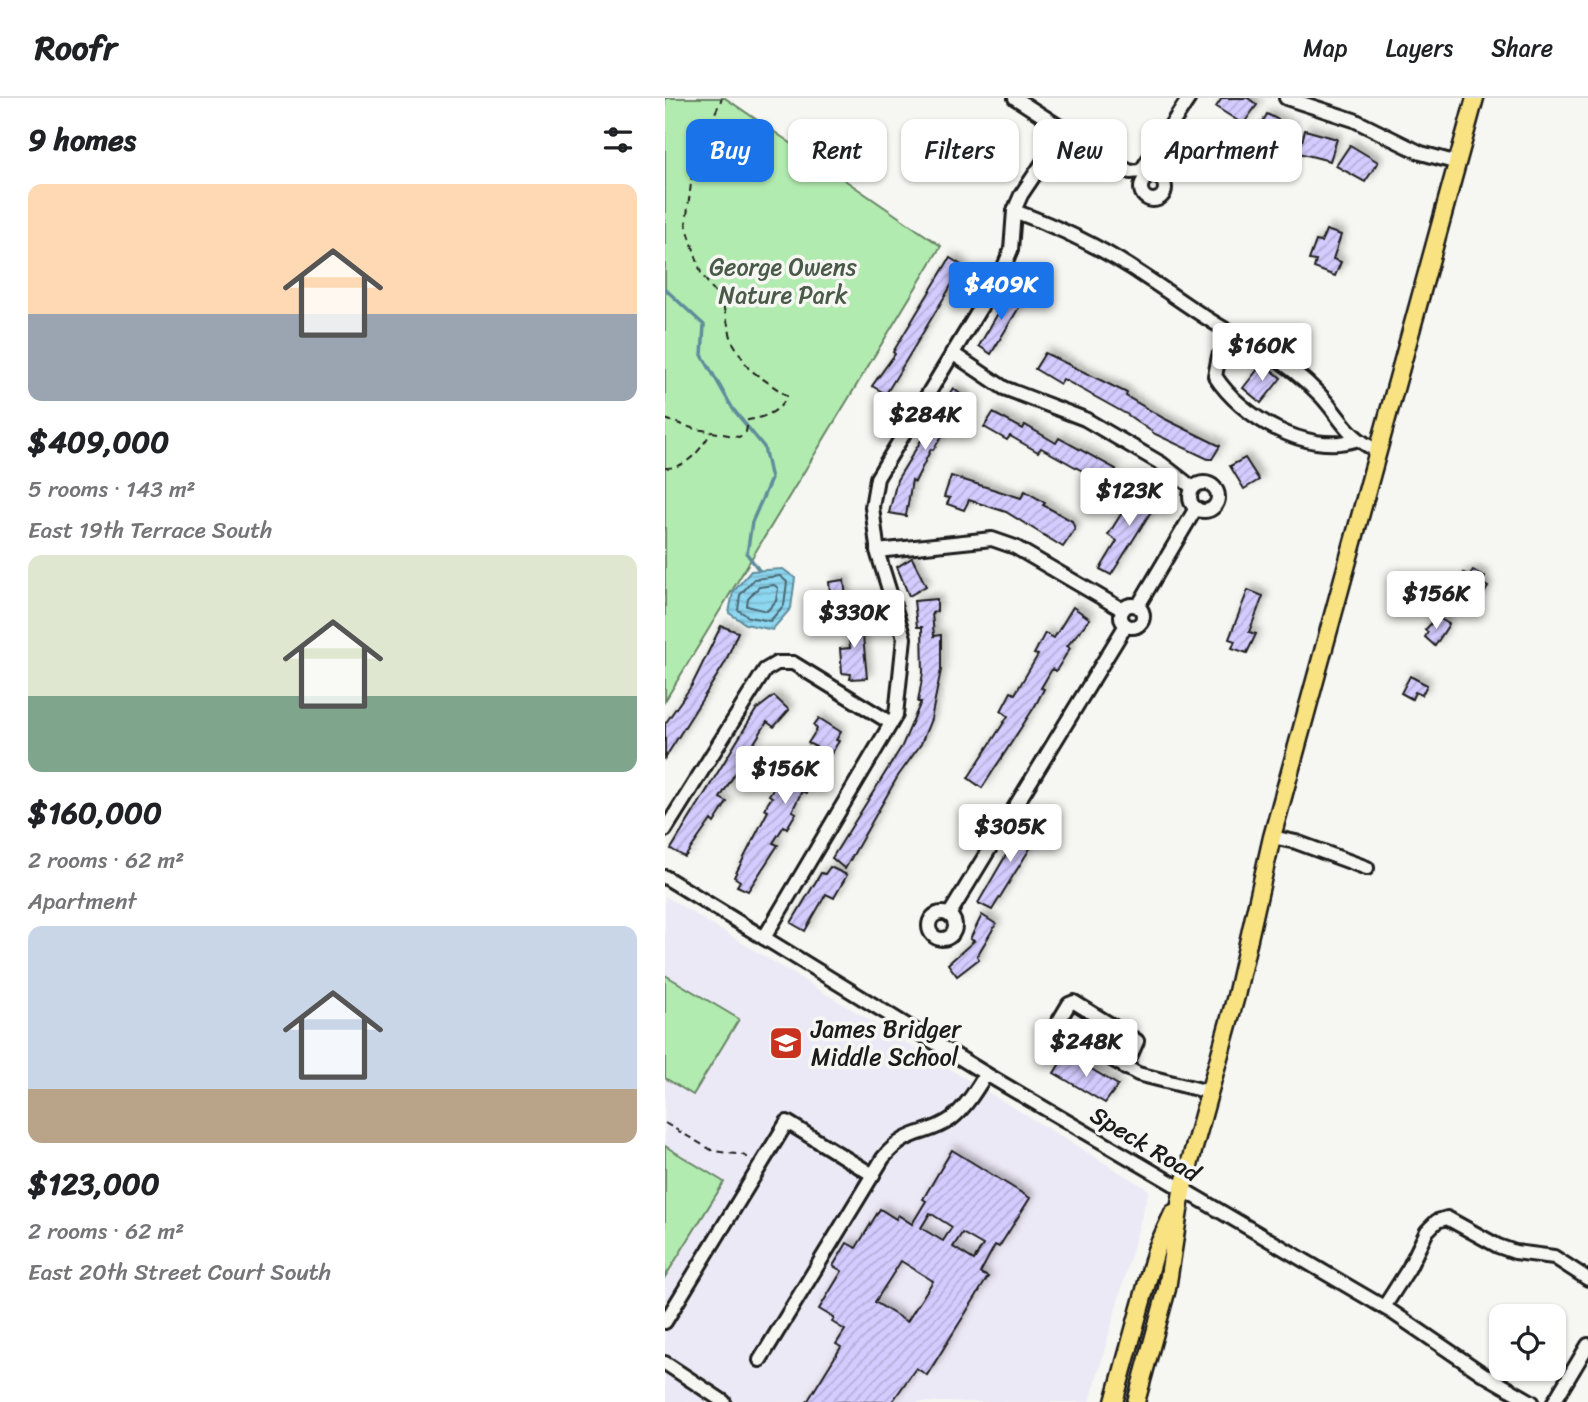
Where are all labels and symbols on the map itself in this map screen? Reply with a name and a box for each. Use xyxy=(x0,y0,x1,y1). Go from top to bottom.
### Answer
park label: George Owens Nature Park xyxy=(709,246,857,316)
pin: $409K xyxy=(952,262,1050,322)
pin: $160K xyxy=(1213,324,1311,383)
pin: $284K xyxy=(876,392,974,452)
pin: $123K xyxy=(1080,468,1178,528)
pin: $156K xyxy=(1387,572,1485,631)
pin: $330K xyxy=(805,590,903,650)
pin: $156K xyxy=(736,746,834,806)
pin: $305K xyxy=(961,804,1059,864)
place label: James Bridger Middle School xyxy=(810,1008,962,1078)
pin: $248K xyxy=(1037,1020,1135,1079)
school or university icon: James Bridger Middle School xyxy=(767,1024,805,1062)
street label: Speck Road xyxy=(1082,1094,1210,1195)

